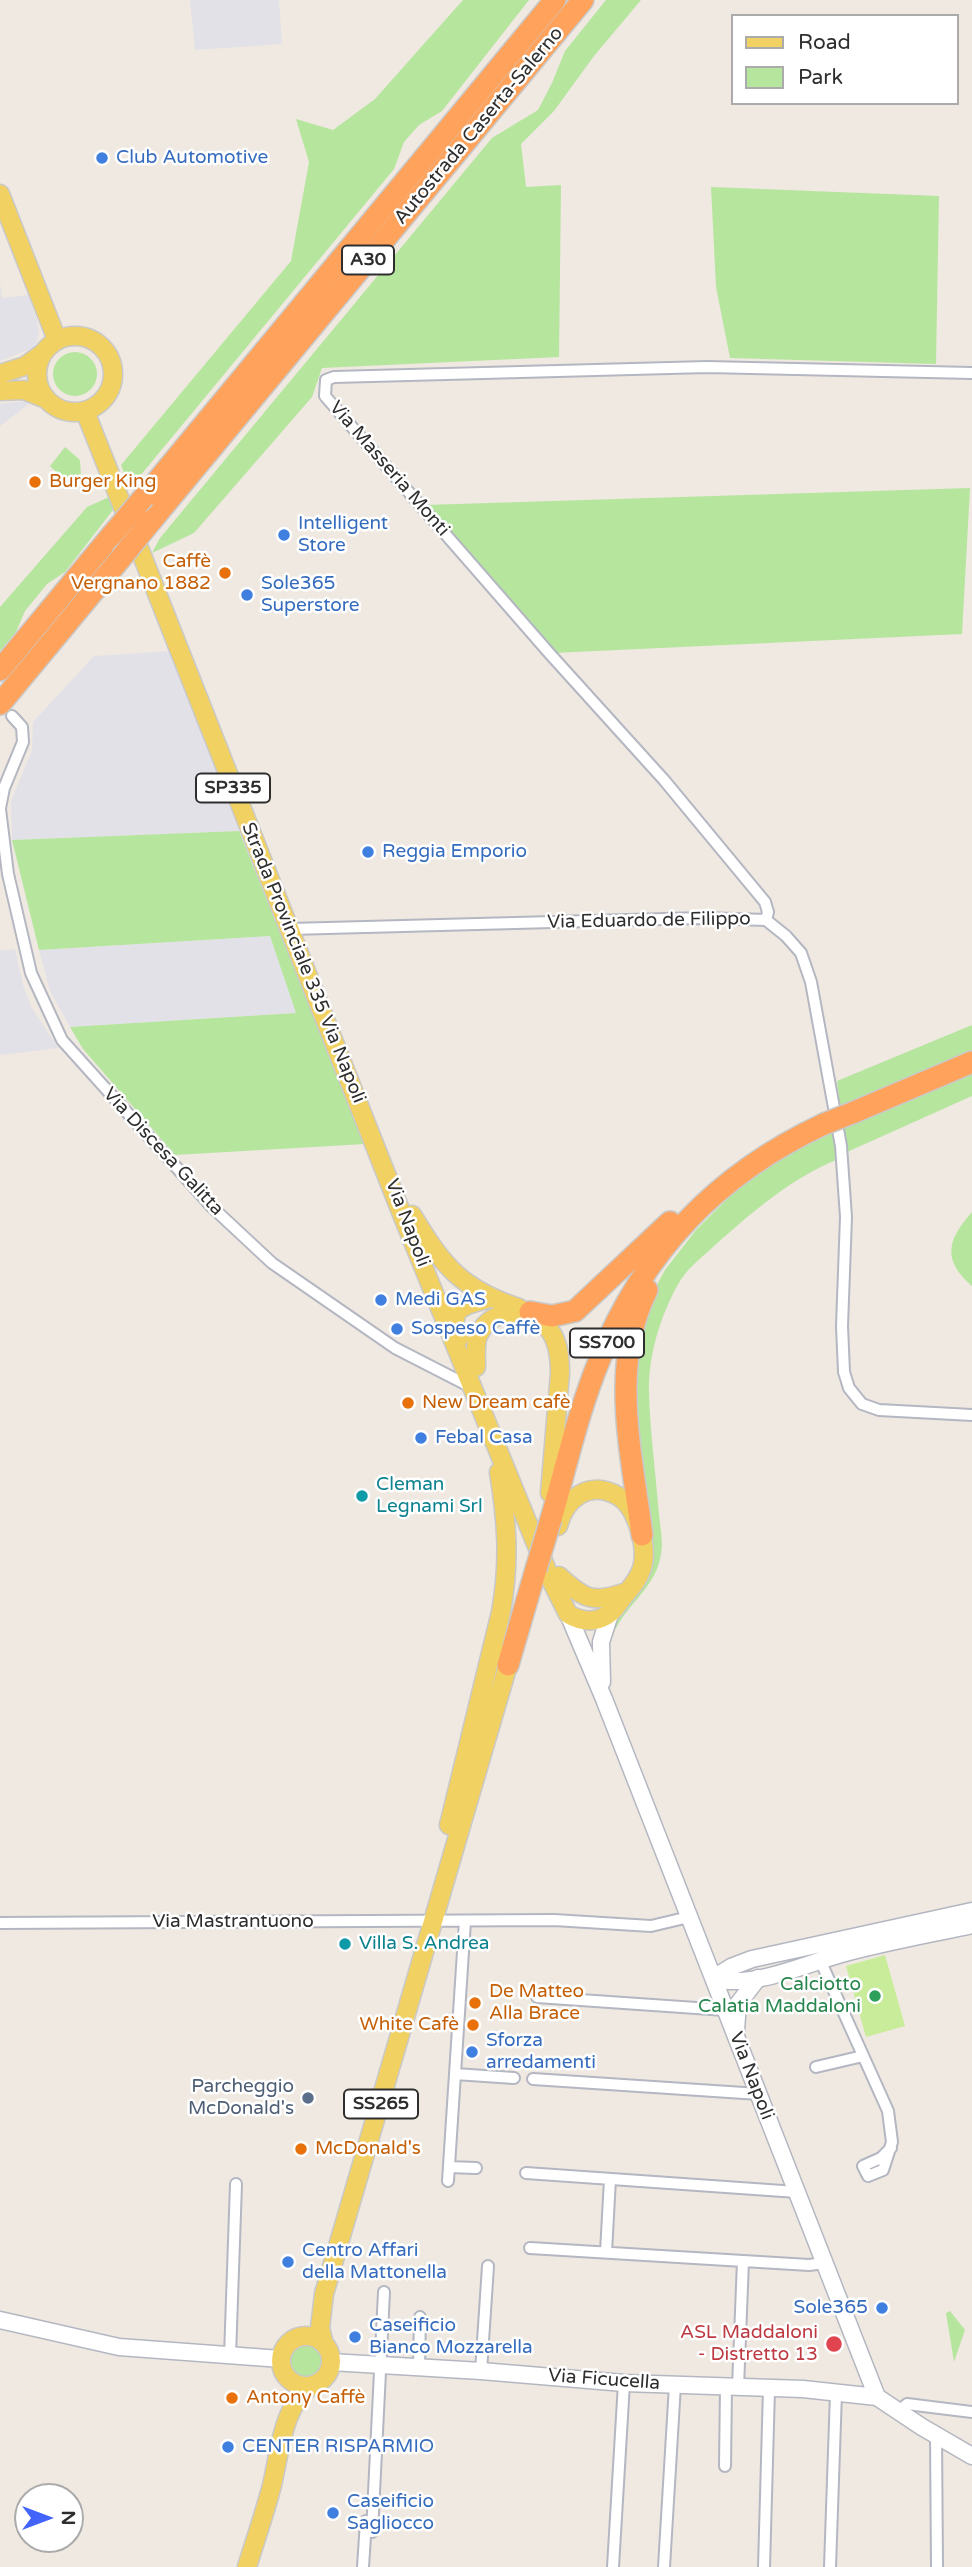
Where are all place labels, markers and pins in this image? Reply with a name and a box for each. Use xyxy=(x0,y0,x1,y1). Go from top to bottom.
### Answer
place label: Club Automotive xyxy=(116,147,268,169)
marker: Club Automotive xyxy=(94,150,110,166)
place label: Burger King xyxy=(49,471,157,493)
marker: Burger King xyxy=(27,474,43,490)
place label: Intelligent Store xyxy=(298,513,388,557)
marker: Intelligent Store xyxy=(276,527,292,543)
place label: Caffè Vergnano 1882 xyxy=(71,551,211,595)
marker: Caffè Vergnano 1882 xyxy=(217,565,233,581)
place label: Sole365 Superstore xyxy=(261,573,360,617)
marker: Sole365 Superstore xyxy=(239,587,255,603)
place label: Reggia Emporio xyxy=(382,841,527,863)
marker: Reggia Emporio xyxy=(360,844,376,860)
place label: Medi GAS xyxy=(395,1289,486,1311)
marker: Medi GAS xyxy=(373,1292,389,1308)
place label: Sospeso Caffè xyxy=(411,1318,540,1340)
marker: Sospeso Caffè xyxy=(389,1321,405,1337)
place label: New Dream cafè xyxy=(422,1392,571,1414)
marker: New Dream cafè xyxy=(400,1395,416,1411)
place label: Febal Casa xyxy=(435,1427,533,1449)
marker: Febal Casa xyxy=(413,1430,429,1446)
place label: Cleman Legnami Srl xyxy=(376,1474,483,1518)
marker: Cleman Legnami Srl xyxy=(354,1488,370,1504)
place label: Villa S. Andrea xyxy=(359,1933,489,1955)
marker: Villa S. Andrea xyxy=(337,1936,353,1952)
place label: Calciotto Calatia Maddaloni xyxy=(698,1974,861,2018)
place label: De Matteo Alla Brace xyxy=(489,1981,584,2025)
marker: Calciotto Calatia Maddaloni xyxy=(867,1988,883,2004)
marker: De Matteo Alla Brace xyxy=(467,1995,483,2011)
place label: White Cafè xyxy=(360,2014,459,2036)
marker: White Cafè xyxy=(465,2017,481,2033)
place label: Sforza arredamenti xyxy=(486,2030,596,2074)
marker: Sforza arredamenti xyxy=(464,2044,480,2060)
place label: Parcheggio McDonald's xyxy=(188,2076,294,2120)
marker: Parcheggio McDonald's xyxy=(300,2090,316,2106)
place label: McDonald's xyxy=(315,2138,421,2160)
marker: McDonald's xyxy=(293,2141,309,2157)
place label: Centro Affari della Mattonella xyxy=(302,2240,447,2284)
marker: Centro Affari della Mattonella xyxy=(280,2254,296,2270)
place label: Sole365 xyxy=(793,2297,868,2319)
marker: Sole365 xyxy=(874,2300,890,2316)
place label: Caseificio Bianco Mozzarella xyxy=(369,2315,533,2359)
place label: ASL Maddaloni - Distretto 13 xyxy=(680,2322,818,2366)
marker: Caseificio Bianco Mozzarella xyxy=(347,2329,363,2345)
marker: ASL Maddaloni - Distretto 13 xyxy=(824,2334,844,2354)
place label: Antony Caffè xyxy=(246,2387,365,2409)
marker: Antony Caffè xyxy=(224,2390,240,2406)
place label: CENTER RISPARMIO xyxy=(242,2436,434,2458)
marker: CENTER RISPARMIO xyxy=(220,2439,236,2455)
place label: Caseificio Sagliocco xyxy=(347,2491,434,2535)
marker: Caseificio Sagliocco xyxy=(325,2505,341,2521)

